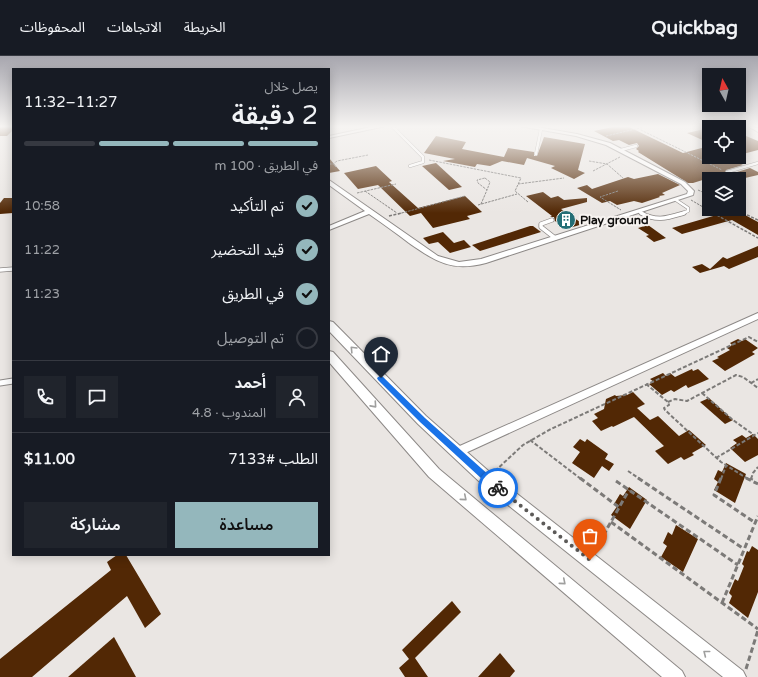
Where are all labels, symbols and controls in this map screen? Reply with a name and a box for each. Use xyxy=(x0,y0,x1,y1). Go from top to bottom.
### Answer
text: Quickbag xyxy=(651,17,738,39)
text: المحفوظات xyxy=(20,19,85,36)
text: الاتجاهات xyxy=(107,19,162,36)
text: الخريطة xyxy=(184,19,226,36)
north arrow xyxy=(702,68,746,112)
map controls xyxy=(702,68,746,216)
text: يصل خلال xyxy=(264,79,318,95)
text: 11:27–11:32 xyxy=(24,93,117,111)
text: 2 دقيقة xyxy=(232,100,318,131)
button: locate xyxy=(702,120,746,164)
text: في الطريق · 100 m xyxy=(214,158,318,174)
button: layers xyxy=(702,172,746,216)
icon: check xyxy=(296,195,318,217)
text: تم التأكيد xyxy=(230,197,284,215)
text: 10:58 xyxy=(24,198,60,214)
building icon: Play ground xyxy=(555,209,577,231)
place label: Play ground xyxy=(580,213,649,228)
icon: check xyxy=(296,239,318,261)
text: قيد التحضير xyxy=(211,241,284,259)
text: 11:22 xyxy=(24,242,60,258)
icon: check xyxy=(296,283,318,305)
text: في الطريق xyxy=(222,285,284,303)
text: 11:23 xyxy=(24,286,60,302)
text: تم التوصيل xyxy=(217,329,284,347)
pin xyxy=(364,337,398,378)
icon: home xyxy=(370,343,392,365)
one-way arrow xyxy=(350,346,358,354)
text: أحمد xyxy=(235,374,266,392)
button: phone xyxy=(24,376,66,418)
button: chat xyxy=(76,376,118,418)
button: person xyxy=(276,376,318,418)
one-way arrow xyxy=(369,400,376,408)
text: المندوب · 4.8 xyxy=(192,405,266,421)
text: $11.00 xyxy=(24,450,75,468)
text: الطلب #7133 xyxy=(228,450,318,468)
courier xyxy=(478,468,518,508)
icon: bike xyxy=(487,477,509,499)
one-way arrow xyxy=(459,494,467,501)
button: مشاركة xyxy=(24,502,167,548)
button: مساعدة xyxy=(175,502,318,548)
pin xyxy=(573,519,607,560)
icon: bag xyxy=(579,525,601,547)
one-way arrow xyxy=(559,577,566,584)
one-way arrow xyxy=(704,650,711,657)

